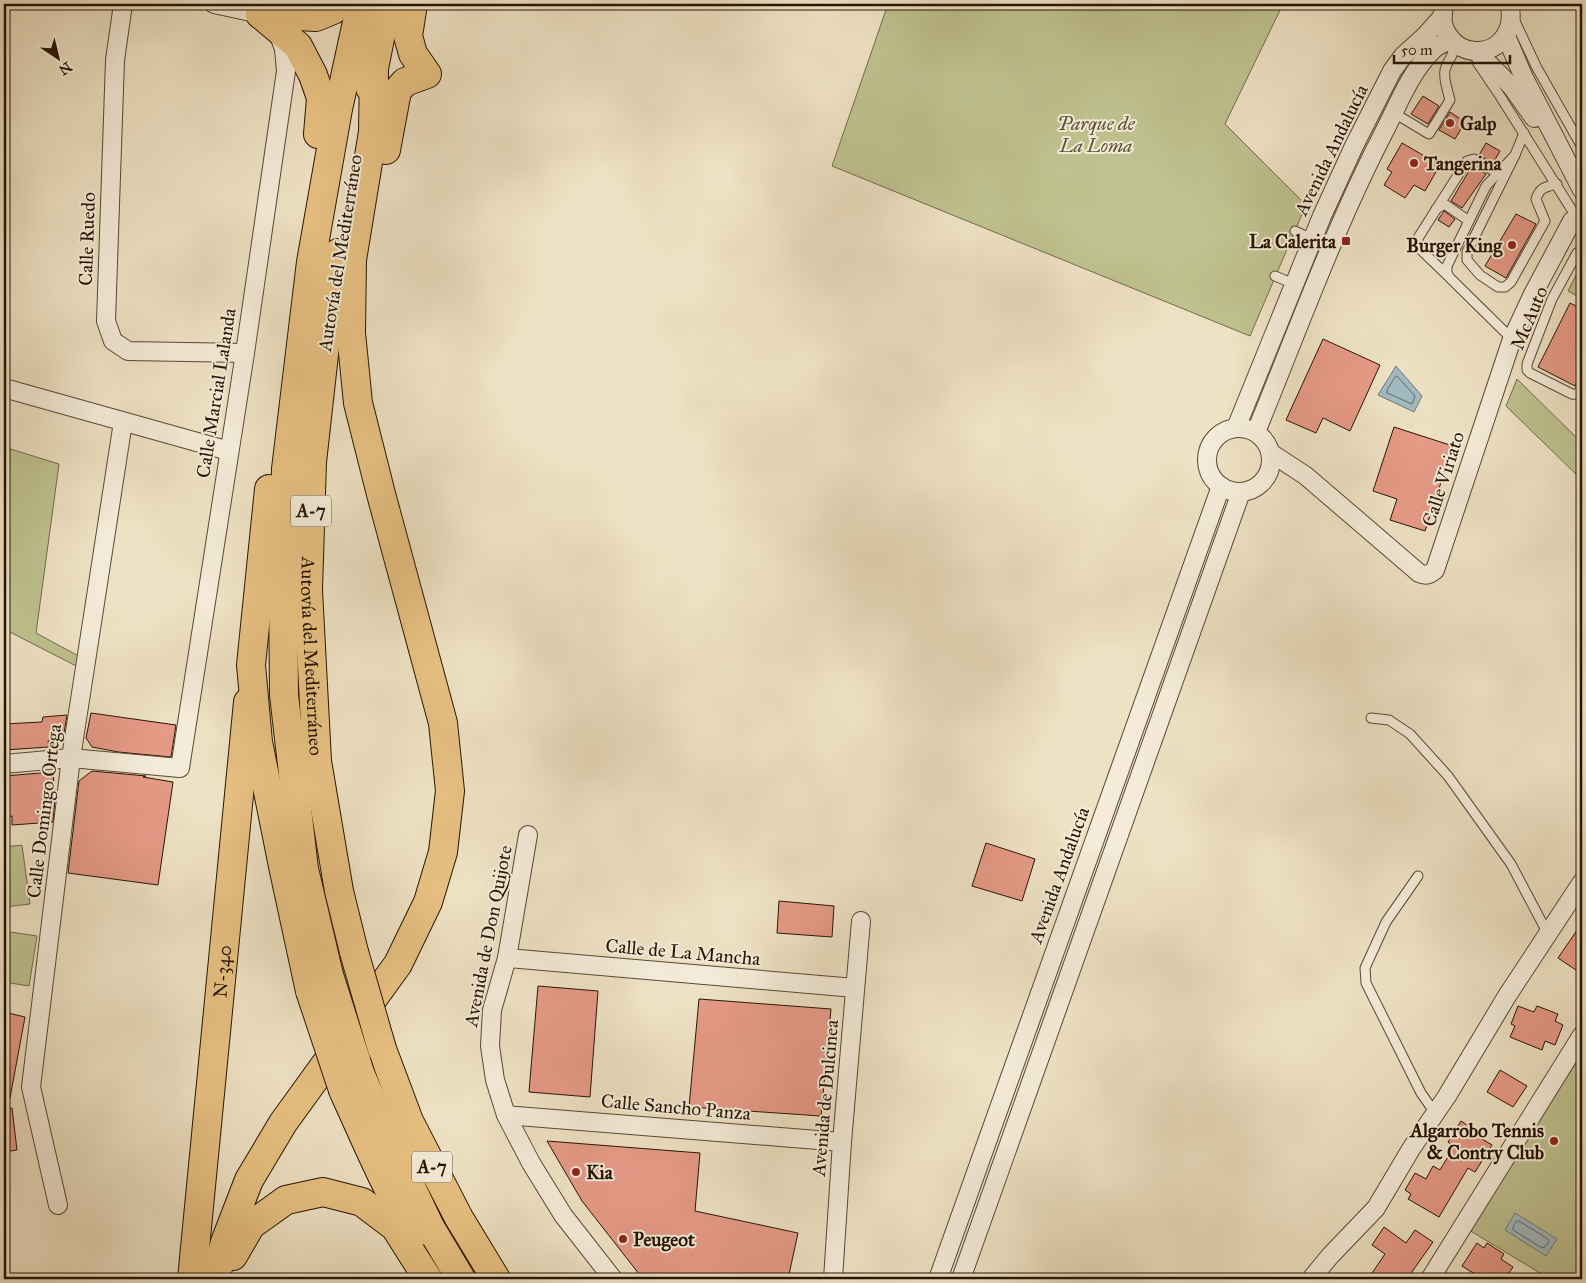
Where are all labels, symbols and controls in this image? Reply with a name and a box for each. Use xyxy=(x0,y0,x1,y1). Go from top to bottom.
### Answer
north arrow xyxy=(32,32,82,82)
scale bar xyxy=(1394,32,1510,64)
text: 50 m xyxy=(1401,41,1433,59)
text: N xyxy=(55,58,75,79)
street label: Avenida Andalucía xyxy=(1289,80,1373,220)
park label: Parque de La Loma xyxy=(1057,112,1136,157)
place label: Galp xyxy=(1460,112,1497,136)
marker: Galp xyxy=(1444,117,1456,129)
place label: Tangerina xyxy=(1423,152,1503,176)
street label: Autovía del Mediterráneo xyxy=(313,153,367,354)
marker: Tangerina xyxy=(1408,157,1420,169)
street label: Calle Ruedo xyxy=(74,192,100,286)
place label: La Calerita xyxy=(1249,230,1337,253)
place label: Burger King xyxy=(1406,234,1503,258)
marker: La Calerita xyxy=(1340,235,1352,247)
marker: Burger King xyxy=(1506,239,1518,251)
street label: McAuto xyxy=(1505,283,1553,353)
street label: Calle Marcial Lalanda xyxy=(191,306,241,479)
street label: Calle Viriato xyxy=(1417,428,1469,529)
road number: A-7 xyxy=(291,496,331,526)
street label: Autovía del Mediterráneo xyxy=(296,555,328,757)
street label: Calle Domingo Ortega xyxy=(22,722,67,899)
street label: Avenida Andalucía xyxy=(1023,803,1095,947)
street label: Avenida de Don Quijote xyxy=(459,843,517,1030)
street label: Calle de La Mancha xyxy=(605,934,762,970)
street label: N-340 xyxy=(208,944,236,999)
street label: Avenida de Dulcinea xyxy=(807,1018,843,1178)
street label: Calle Sancho Panza xyxy=(600,1089,753,1125)
place label: Algarrobo Tennis & Contry Club xyxy=(1408,1119,1544,1165)
marker: Algarrobo Tennis & Contry Club xyxy=(1548,1135,1560,1147)
road number: A-7 xyxy=(412,1152,452,1182)
place label: Kia xyxy=(586,1161,614,1184)
marker: Kia xyxy=(570,1166,582,1178)
place label: Peugeot xyxy=(633,1228,695,1252)
marker: Peugeot xyxy=(617,1233,629,1245)

